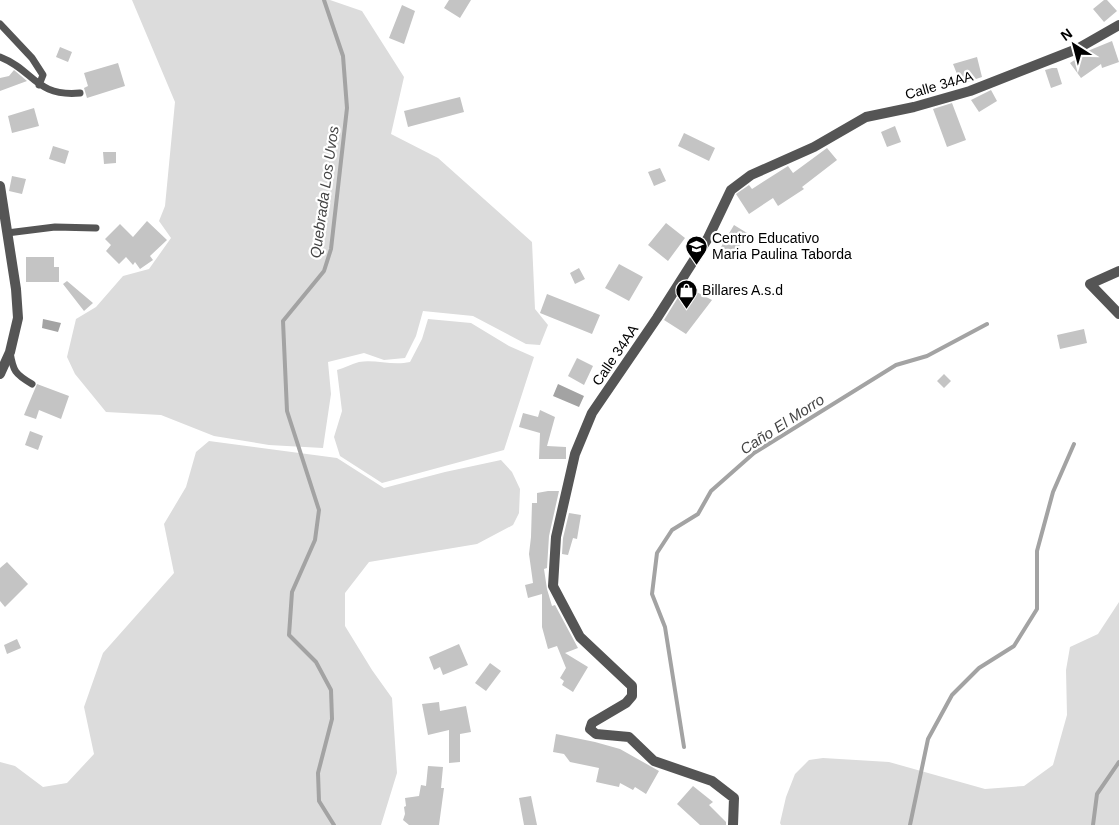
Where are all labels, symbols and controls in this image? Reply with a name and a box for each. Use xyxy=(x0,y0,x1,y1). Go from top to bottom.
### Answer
north arrow xyxy=(1049,20,1099,70)
text: N xyxy=(1058,25,1075,44)
street label: Calle 34AA xyxy=(903,67,976,102)
water label: Quebrada Los Uvos xyxy=(306,124,342,259)
place label: Centro Educativo Maria Paulina Taborda xyxy=(712,230,852,262)
school or university icon: Centro Educativo Maria Paulina Taborda xyxy=(684,234,708,265)
shop icon: Billares A.s.d xyxy=(674,278,698,309)
place label: Billares A.s.d xyxy=(702,282,783,298)
street label: Calle 34AA xyxy=(589,321,642,389)
water label: Caño El Morro xyxy=(737,391,827,457)

